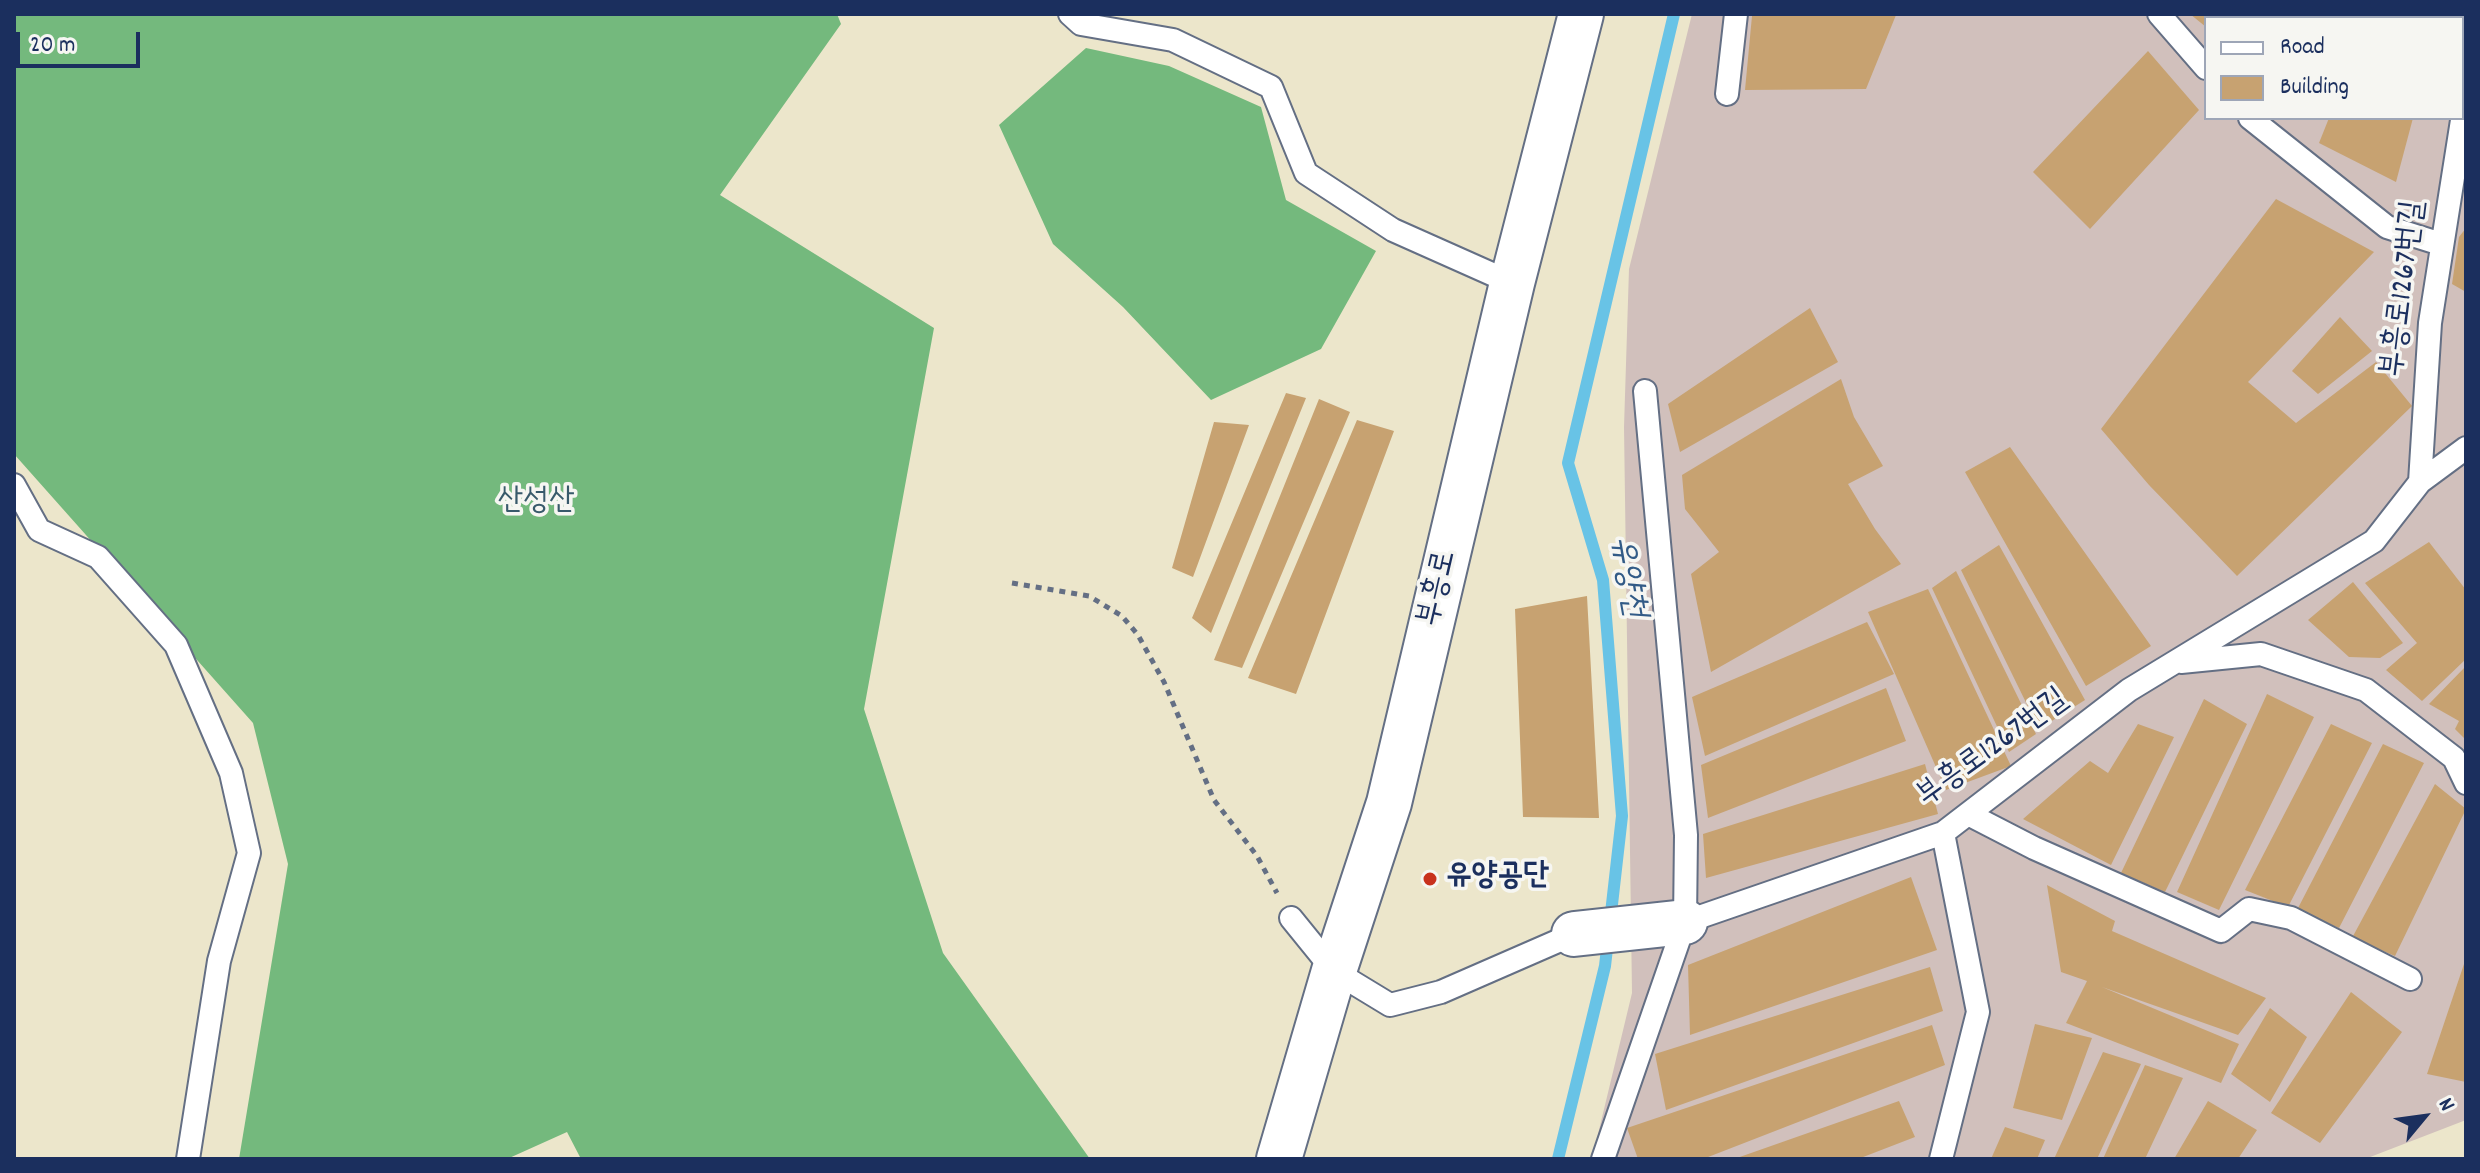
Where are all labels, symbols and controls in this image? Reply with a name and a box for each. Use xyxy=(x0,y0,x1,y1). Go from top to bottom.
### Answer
scale bar xyxy=(20,16,144,66)
legend xyxy=(2204,16,2464,120)
text: 20 m xyxy=(30,29,76,63)
text: Road xyxy=(2280,31,2325,65)
text: Building xyxy=(2280,71,2349,105)
street label: 부흥로1267번길 xyxy=(2376,198,2436,380)
park label: 산성산 xyxy=(497,485,575,523)
water label: 유양천 xyxy=(1598,533,1652,621)
street label: 부흥로 xyxy=(1413,547,1467,631)
street label: 부흥로1267번길 xyxy=(1911,682,2077,818)
place label: 유양공단 xyxy=(1446,860,1549,898)
marker: 유양공단 xyxy=(1421,870,1439,888)
north arrow xyxy=(2384,1077,2464,1157)
text: N xyxy=(2429,1093,2462,1117)

